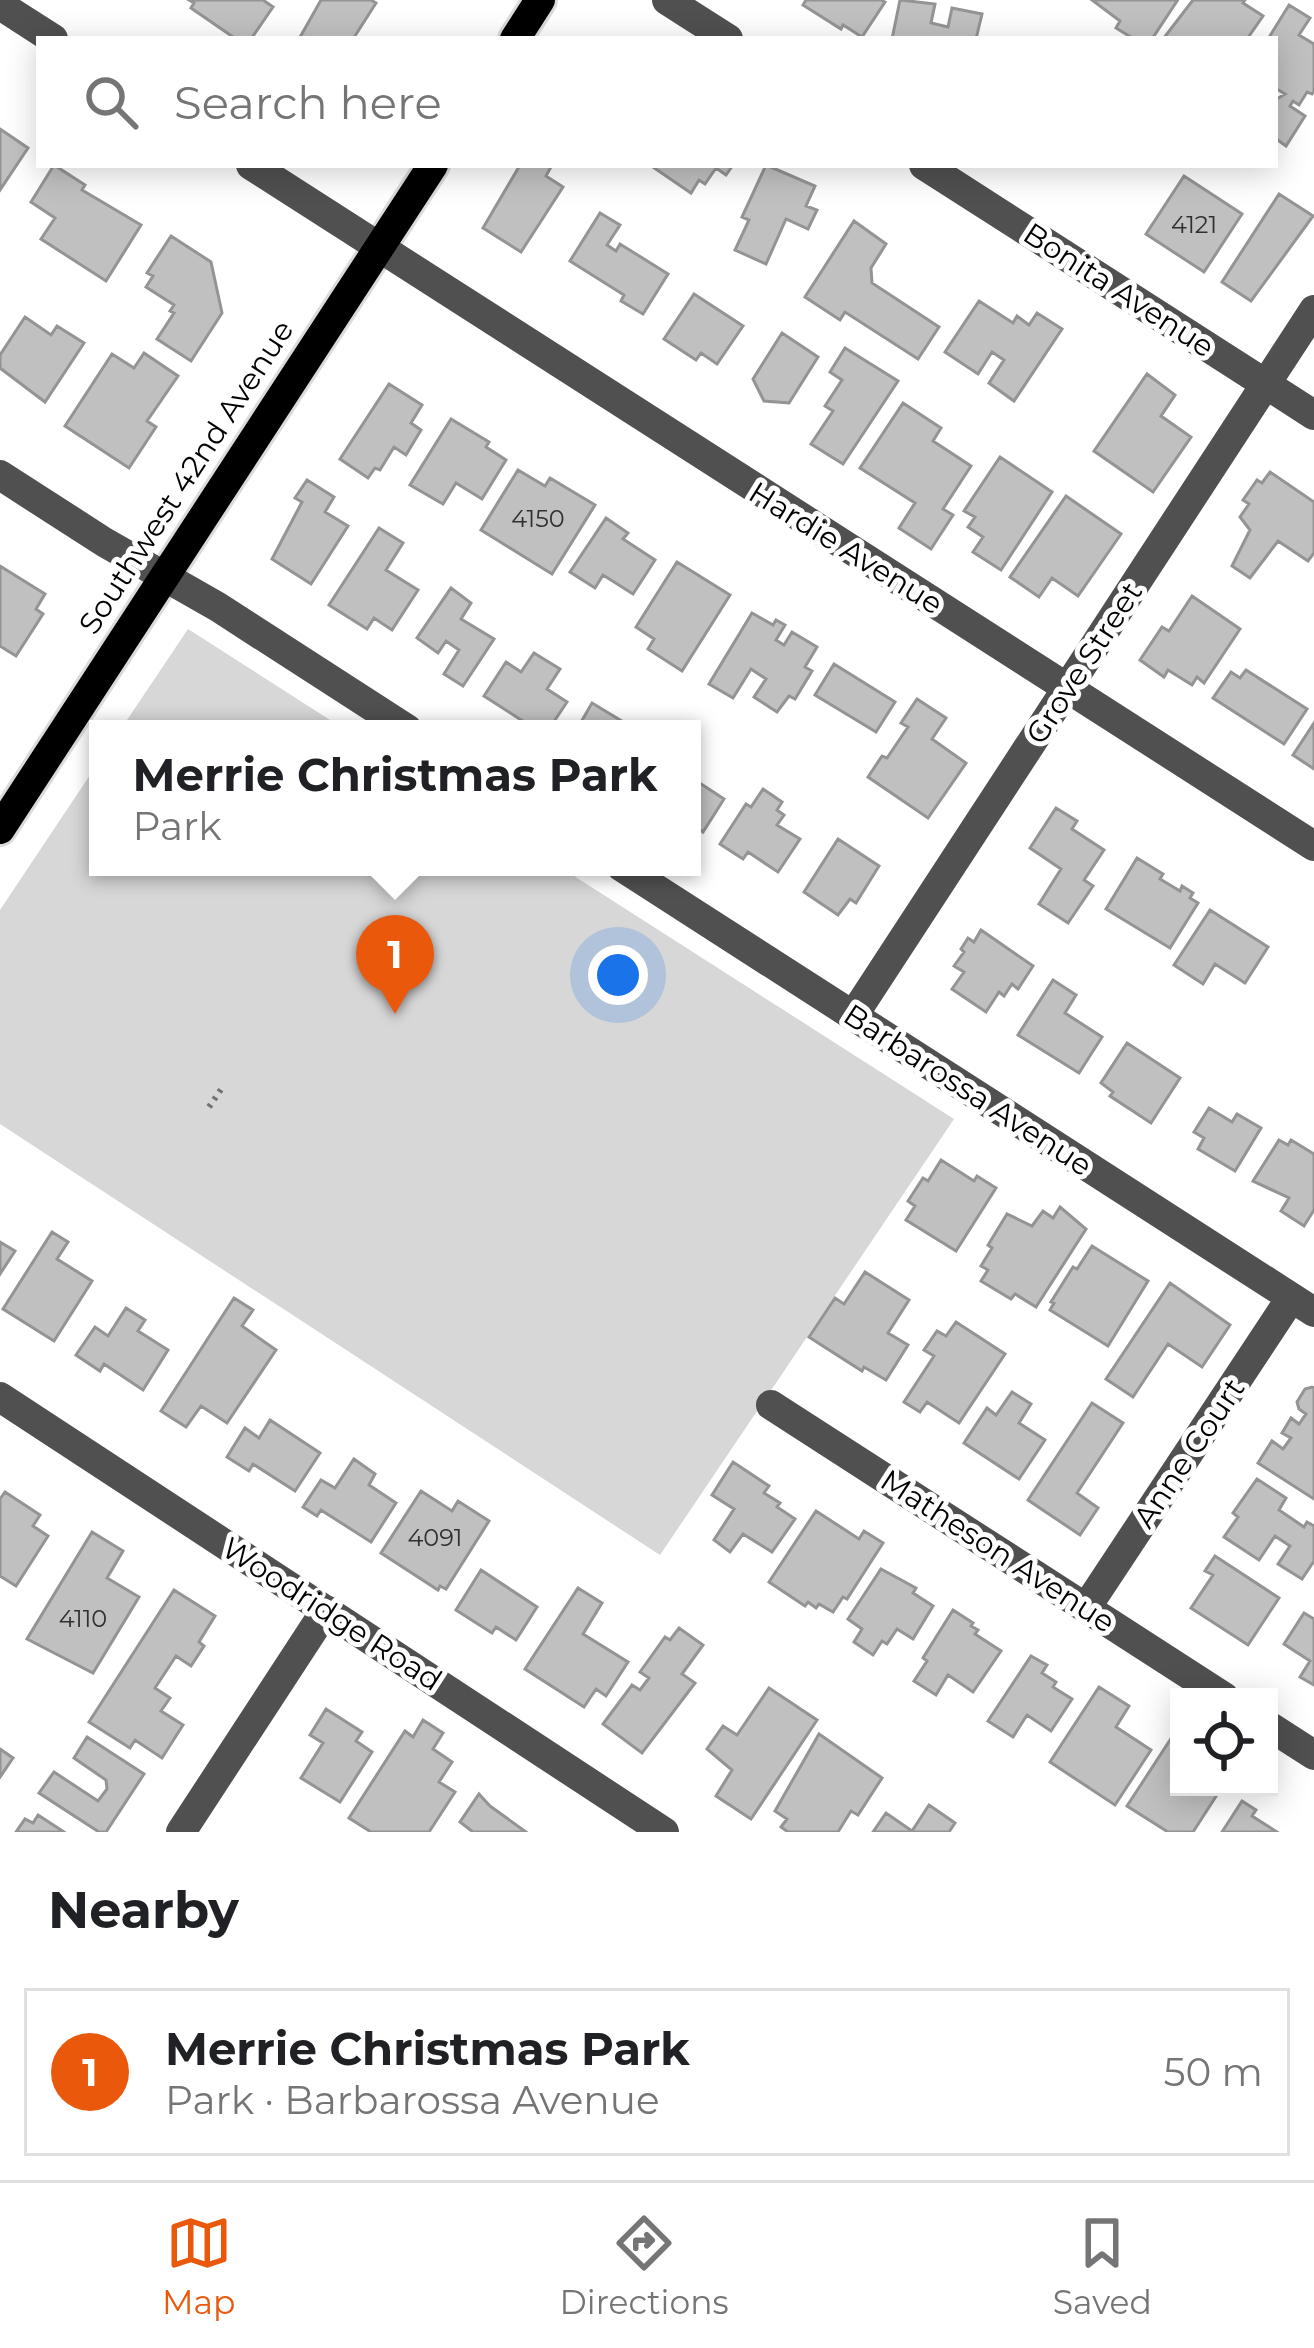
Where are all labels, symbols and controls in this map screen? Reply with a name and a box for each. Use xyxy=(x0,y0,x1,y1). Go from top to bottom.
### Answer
search box xyxy=(36,36,1278,168)
icon: search xyxy=(78,69,144,135)
text: Search here xyxy=(174,75,442,130)
house number: 4121 xyxy=(1171,210,1217,239)
street label: Bonita Avenue xyxy=(1017,215,1221,365)
street label: Southwest 42nd Avenue xyxy=(71,313,301,641)
street label: Hardie Avenue xyxy=(742,474,950,622)
house number: 4150 xyxy=(511,504,565,533)
street label: Grove Street xyxy=(1018,575,1150,751)
popup xyxy=(89,720,701,876)
text: Merrie Christmas Park xyxy=(133,747,657,802)
text: Park xyxy=(133,802,222,850)
pin: 1 xyxy=(356,915,434,1014)
your location xyxy=(588,945,648,1005)
street label: Barbarossa Avenue xyxy=(837,996,1099,1184)
street label: Anne Court xyxy=(1125,1371,1253,1535)
street label: Matheson Avenue xyxy=(874,1461,1122,1641)
house number: 4091 xyxy=(407,1523,463,1552)
street label: Woodridge Road xyxy=(215,1529,449,1699)
house number: 4110 xyxy=(59,1604,107,1633)
map controls xyxy=(1170,1688,1278,1796)
button: locate xyxy=(1170,1688,1278,1796)
text: Nearby xyxy=(48,1879,239,1941)
text: Merrie Christmas Park xyxy=(165,2021,690,2076)
text: 1 xyxy=(82,2048,98,2096)
text: 50 m xyxy=(1164,2048,1263,2096)
text: Park · Barbarossa Avenue xyxy=(165,2076,660,2124)
tab: Map xyxy=(162,2210,235,2322)
tab: Directions xyxy=(560,2210,729,2322)
tab: Saved xyxy=(1053,2210,1152,2322)

